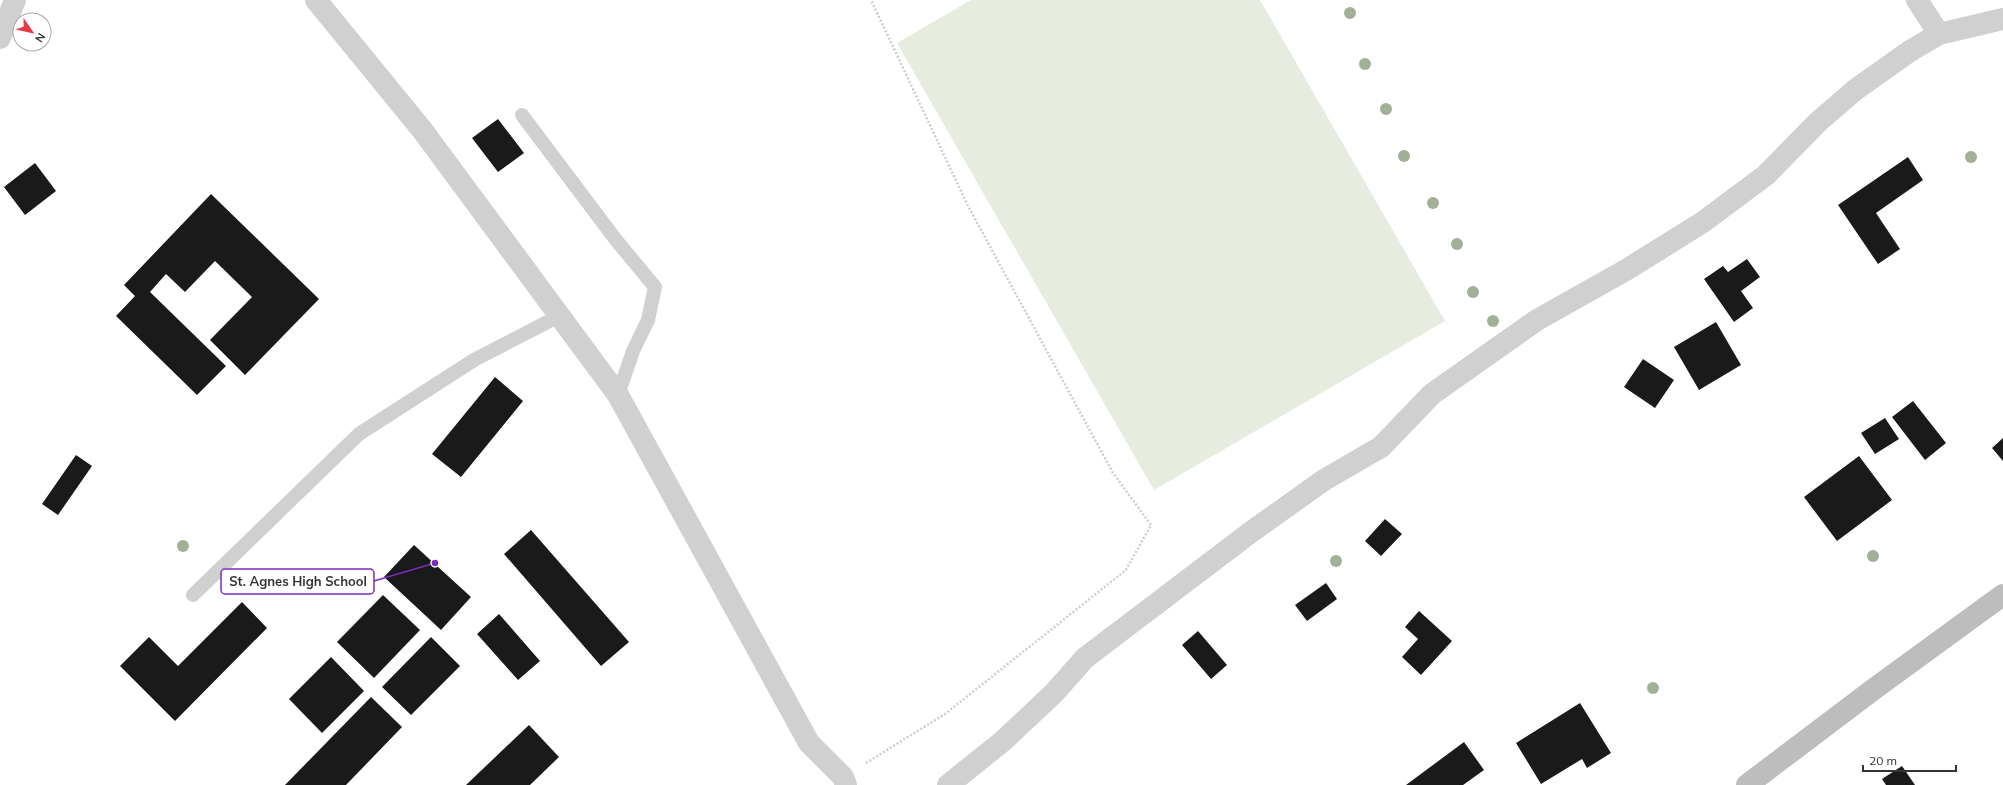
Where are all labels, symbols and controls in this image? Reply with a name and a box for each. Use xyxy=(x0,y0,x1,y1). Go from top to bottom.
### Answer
north arrow xyxy=(12,12,52,52)
text: N xyxy=(32,30,48,45)
callout: St. Agnes High School xyxy=(221,569,374,594)
text: St. Agnes High School xyxy=(229,573,367,589)
scale bar xyxy=(1863,747,1956,773)
text: 20 m xyxy=(1869,753,1897,768)

